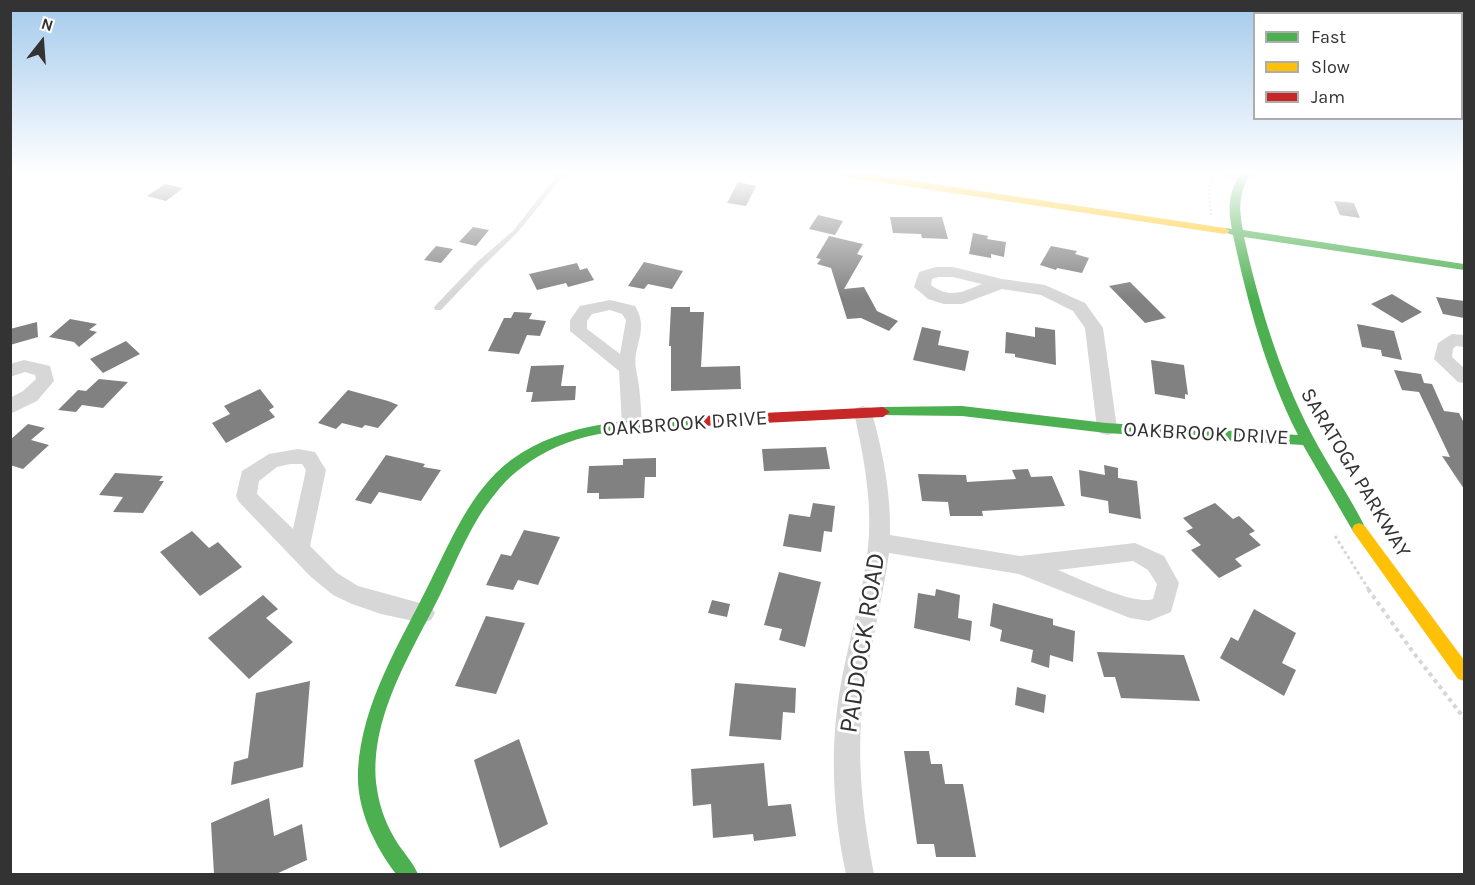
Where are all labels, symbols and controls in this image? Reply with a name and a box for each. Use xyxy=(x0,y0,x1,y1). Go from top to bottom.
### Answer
north arrow xyxy=(12,12,72,72)
legend xyxy=(1253,12,1463,120)
text: N xyxy=(39,14,56,35)
text: Fast xyxy=(1311,26,1346,48)
text: Slow xyxy=(1311,56,1350,78)
text: Jam xyxy=(1311,86,1345,108)
street label: SARATOGA PARKWAY xyxy=(1294,384,1416,562)
street label: OAKBROOK DRIVE xyxy=(602,406,768,442)
street label: OAKBROOK DRIVE xyxy=(1123,417,1289,451)
street label: PADDOCK ROAD xyxy=(833,551,893,735)

